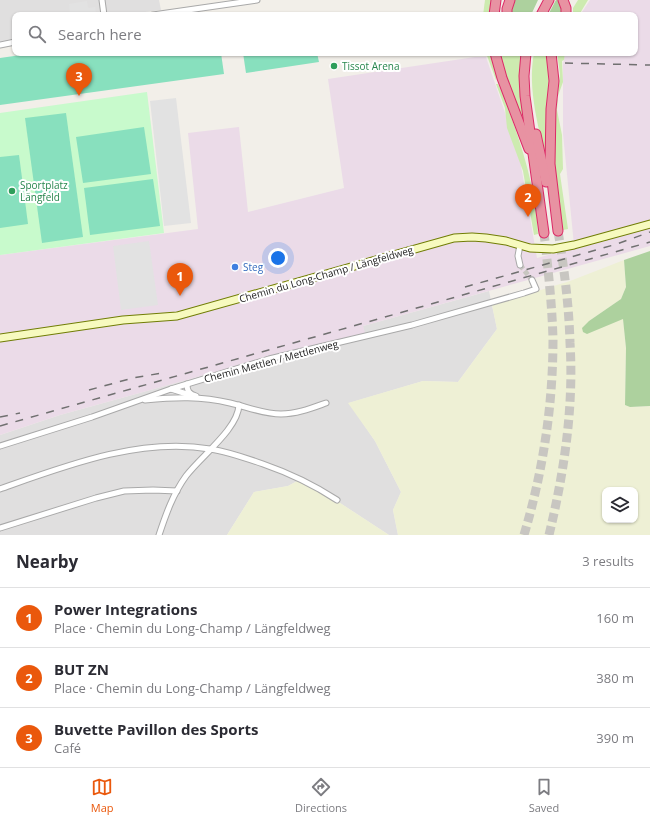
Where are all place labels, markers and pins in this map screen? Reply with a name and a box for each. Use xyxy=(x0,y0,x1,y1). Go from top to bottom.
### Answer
place label: Tissot Arena xyxy=(342,59,399,73)
marker: Tissot Arena xyxy=(329,61,339,71)
pin: 3 xyxy=(66,63,92,96)
place label: Sportplatz Längfeld xyxy=(20,178,68,204)
pin: 2 xyxy=(515,184,541,217)
marker: Sportplatz Längfeld xyxy=(7,186,17,196)
place label: Steg xyxy=(243,260,264,274)
marker: Steg xyxy=(230,262,240,272)
pin: 1 xyxy=(167,263,193,296)

